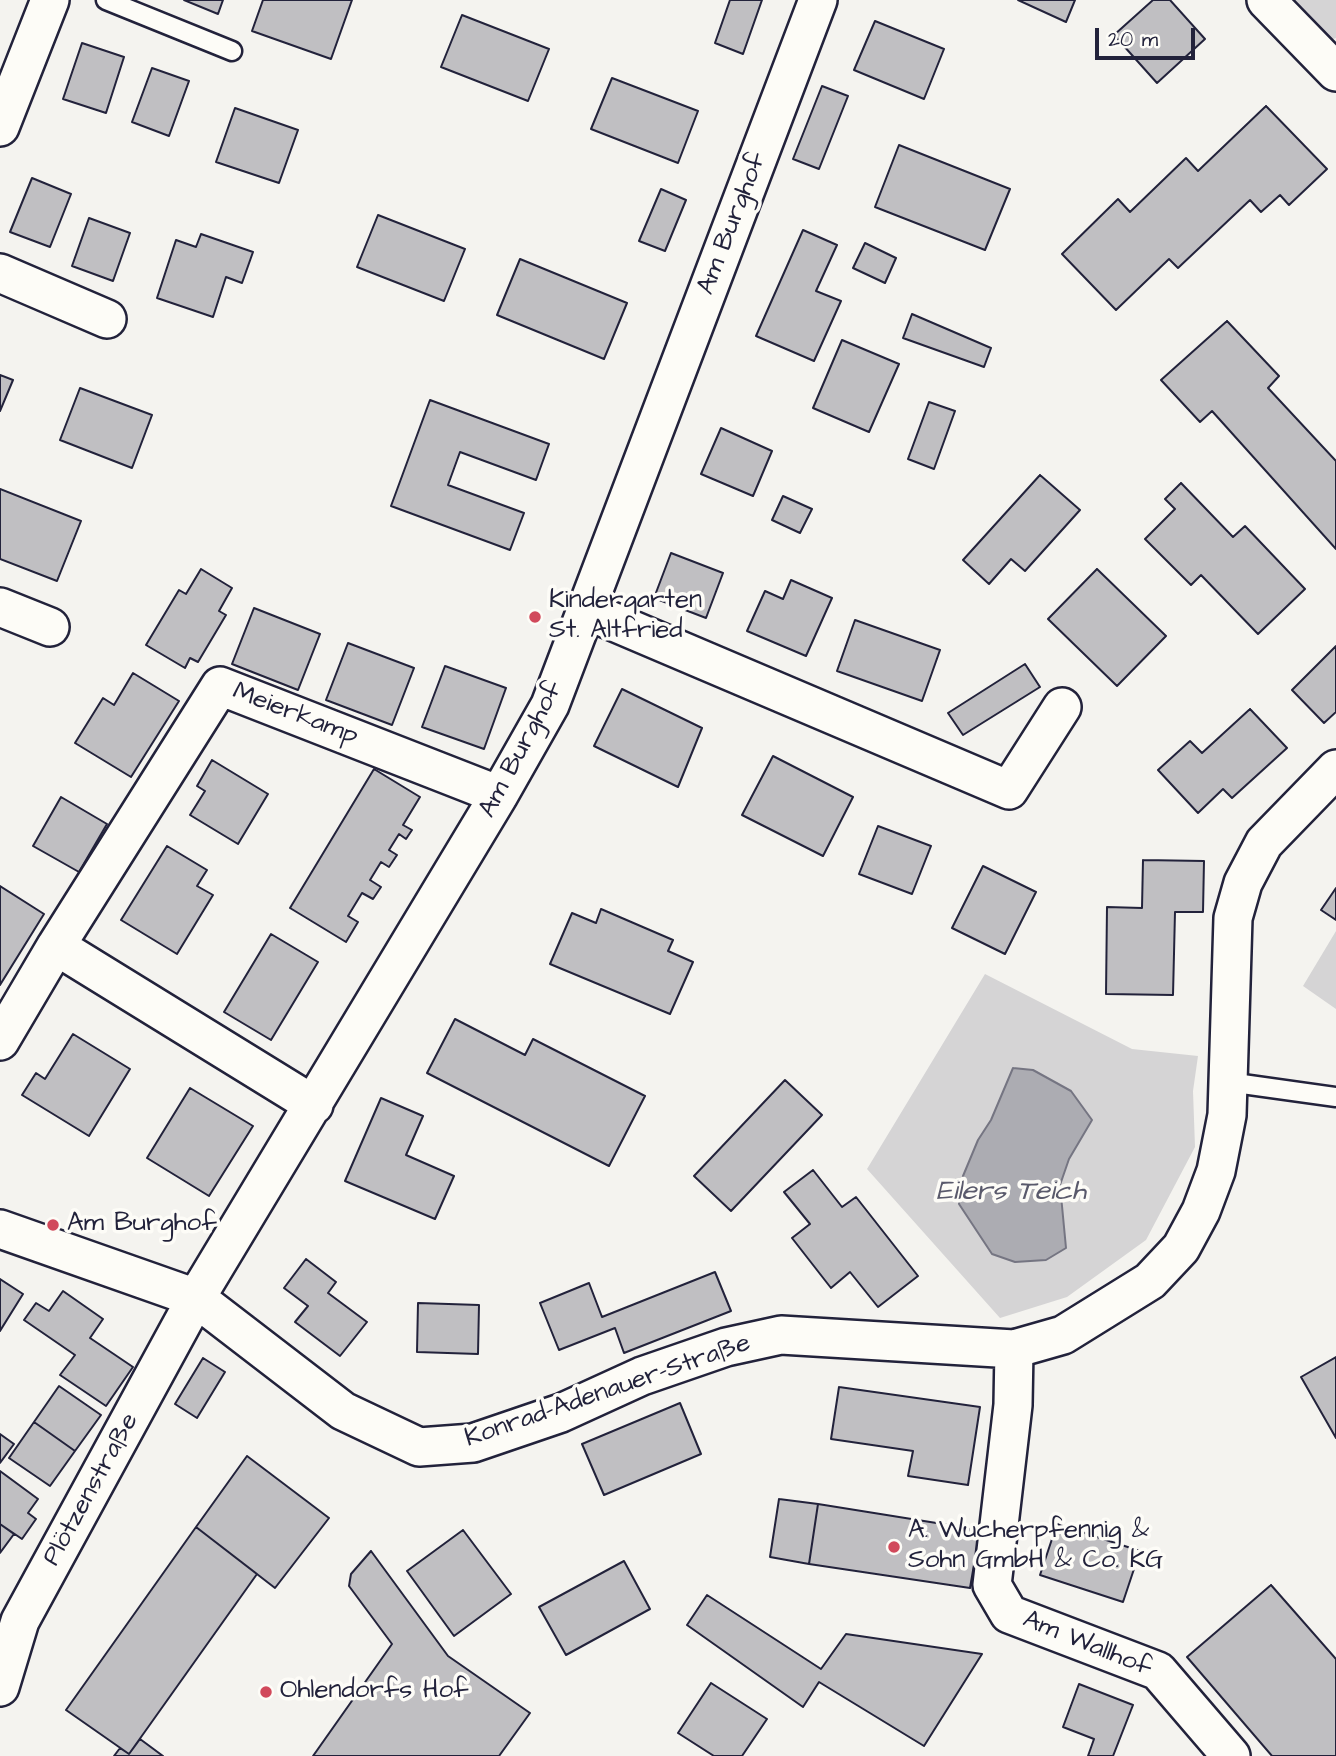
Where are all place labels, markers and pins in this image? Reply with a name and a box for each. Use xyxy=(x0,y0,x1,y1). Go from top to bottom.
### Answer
place label: Kindergarten St. Altfried xyxy=(549,586,702,648)
marker: Kindergarten St. Altfried xyxy=(527,609,543,625)
place label: Am Burghof xyxy=(67,1209,217,1241)
marker: Am Burghof xyxy=(45,1217,61,1233)
place label: A. Wucherpfennig & Sohn GmbH & Co. KG xyxy=(908,1516,1163,1578)
marker: A. Wucherpfennig & Sohn GmbH & Co. KG xyxy=(886,1539,902,1555)
place label: Ohlendorfs Hof xyxy=(280,1676,468,1708)
marker: Ohlendorfs Hof xyxy=(258,1684,274,1700)

